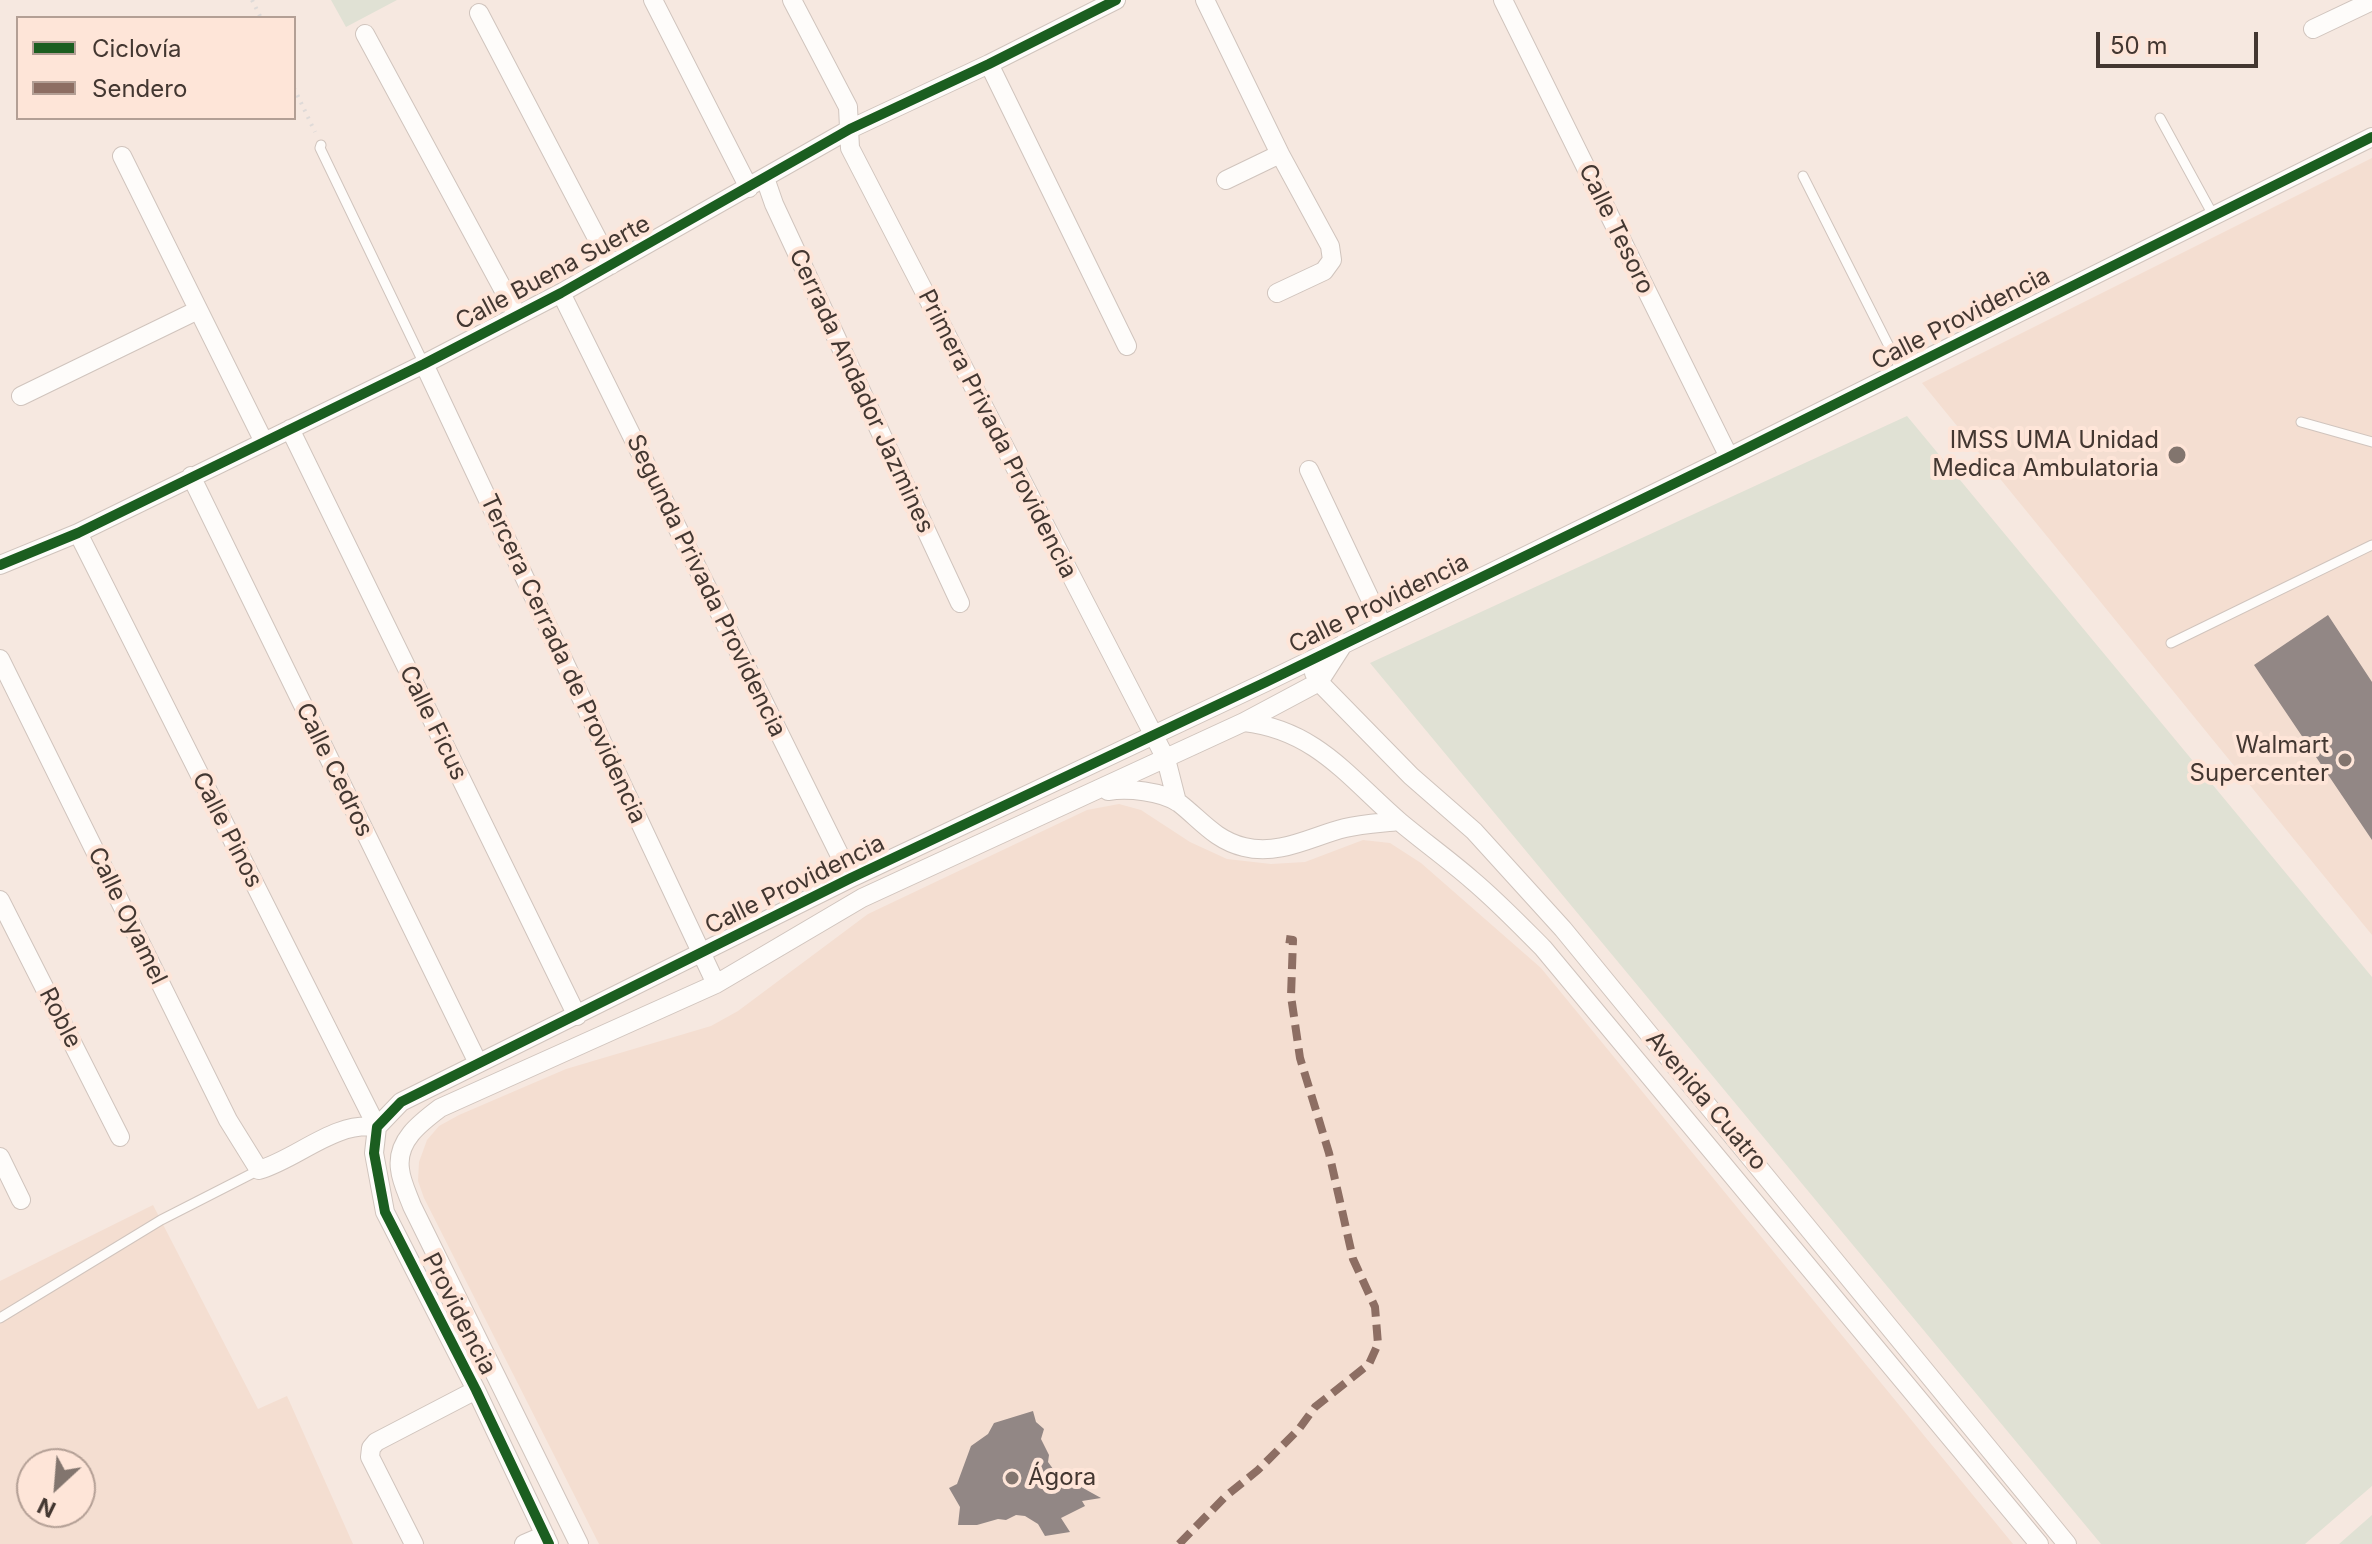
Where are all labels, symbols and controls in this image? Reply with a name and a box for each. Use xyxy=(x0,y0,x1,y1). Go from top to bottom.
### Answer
legend xyxy=(16,16,296,120)
scale bar xyxy=(2100,16,2262,66)
text: 50 m xyxy=(2110,31,2168,60)
text: Ciclovía xyxy=(92,34,182,63)
text: Sendero xyxy=(92,74,187,103)
street label: Calle Tesoro xyxy=(1572,159,1660,299)
street label: Calle Buena Suerte xyxy=(451,210,655,336)
street label: Cerrada Andador Jazmines xyxy=(782,244,940,538)
street label: Calle Providencia xyxy=(1867,262,2055,376)
street label: Primera Privada Providencia xyxy=(911,285,1083,583)
place label: IMSS UMA Unidad Medica Ambulatoria xyxy=(1932,427,2159,483)
street label: Segunda Privada Providencia xyxy=(620,430,792,742)
marker: IMSS UMA Unidad Medica Ambulatoria xyxy=(2166,444,2188,466)
street label: Tercera Cerrada de Providencia xyxy=(474,490,652,828)
street label: Calle Providencia xyxy=(1284,548,1474,660)
street label: Calle Ficus xyxy=(393,661,473,785)
street label: Calle Cedros xyxy=(289,698,379,842)
place label: Walmart Supercenter xyxy=(2190,732,2329,788)
marker: Walmart Supercenter xyxy=(2336,751,2354,769)
street label: Calle Pinos xyxy=(186,767,268,893)
street label: Calle Providencia xyxy=(700,829,890,941)
street label: Calle Oyamel xyxy=(81,843,173,989)
street label: Roble xyxy=(33,983,87,1053)
street label: Avenida Cuatro xyxy=(1639,1026,1773,1176)
street label: Providencia xyxy=(416,1248,502,1380)
north arrow xyxy=(16,1448,96,1528)
place label: Ágora xyxy=(1028,1464,1096,1492)
marker: Ágora xyxy=(1003,1469,1021,1487)
text: N xyxy=(33,1492,60,1523)

